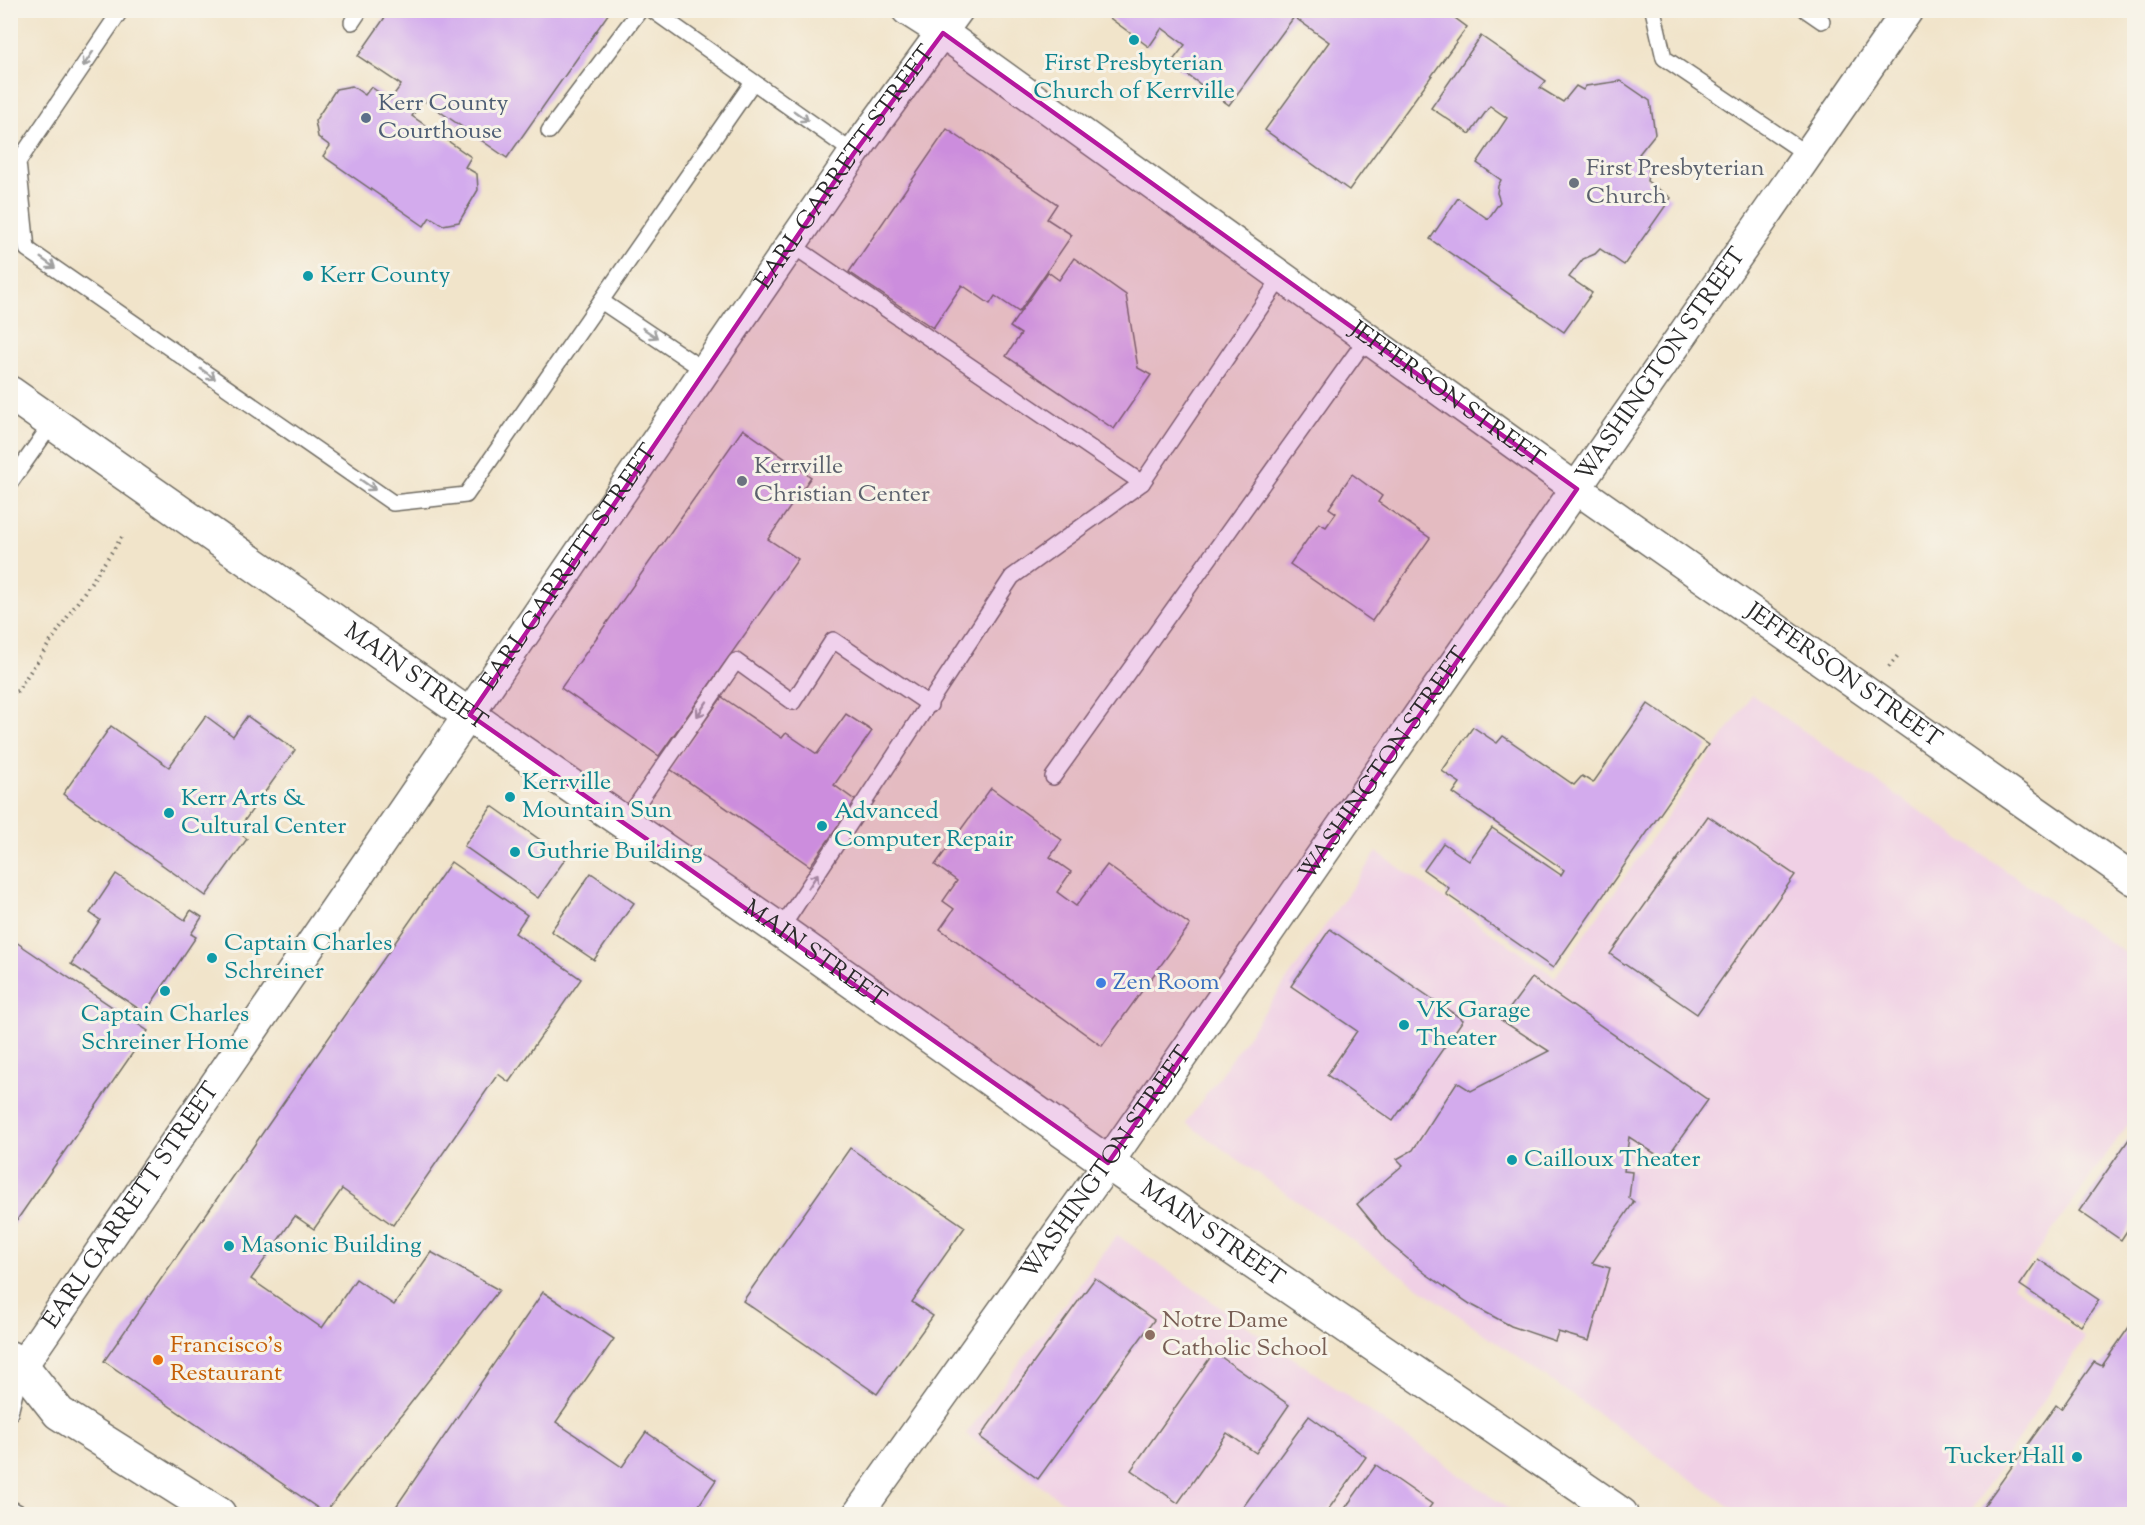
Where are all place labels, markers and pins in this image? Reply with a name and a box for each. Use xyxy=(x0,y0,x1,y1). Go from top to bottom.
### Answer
marker: First Presbyterian Church of Kerrville xyxy=(1127,33,1141,47)
place label: First Presbyterian Church of Kerrville xyxy=(1033,47,1235,109)
place label: Kerr County Courthouse xyxy=(378,87,508,149)
marker: Kerr County Courthouse xyxy=(359,111,373,125)
place label: First Presbyterian Church xyxy=(1586,152,1765,214)
marker: First Presbyterian Church xyxy=(1567,176,1581,190)
place label: Kerr County xyxy=(320,259,450,293)
marker: Kerr County xyxy=(301,269,315,283)
place label: Kerrville Christian Center xyxy=(754,450,930,512)
marker: Kerrville Christian Center xyxy=(735,474,749,488)
place label: Kerrville Mountain Sun xyxy=(522,766,672,828)
place label: Kerr Arts & Cultural Center xyxy=(181,782,346,844)
marker: Kerrville Mountain Sun xyxy=(503,790,517,804)
place label: Advanced Computer Repair xyxy=(834,795,1014,857)
marker: Kerr Arts & Cultural Center xyxy=(162,806,176,820)
marker: Advanced Computer Repair xyxy=(815,819,829,833)
place label: Guthrie Building xyxy=(527,835,703,869)
marker: Guthrie Building xyxy=(508,845,522,859)
place label: Captain Charles Schreiner xyxy=(224,927,393,989)
marker: Captain Charles Schreiner xyxy=(205,951,219,965)
place label: Zen Room xyxy=(1113,966,1220,1000)
marker: Zen Room xyxy=(1094,976,1108,990)
marker: Captain Charles Schreiner Home xyxy=(158,984,172,998)
place label: VK Garage Theater xyxy=(1416,994,1531,1056)
place label: Captain Charles Schreiner Home xyxy=(81,998,249,1060)
marker: VK Garage Theater xyxy=(1397,1018,1411,1032)
place label: Cailloux Theater xyxy=(1524,1143,1700,1177)
marker: Cailloux Theater xyxy=(1505,1153,1519,1167)
place label: Masonic Building xyxy=(241,1229,422,1263)
marker: Masonic Building xyxy=(222,1239,236,1253)
place label: Notre Dame Catholic School xyxy=(1162,1304,1328,1366)
marker: Notre Dame Catholic School xyxy=(1143,1328,1157,1342)
place label: Francisco's Restaurant xyxy=(170,1329,282,1391)
marker: Francisco's Restaurant xyxy=(151,1353,165,1367)
place label: Tucker Hall xyxy=(1944,1440,2065,1474)
marker: Tucker Hall xyxy=(2070,1450,2084,1464)

